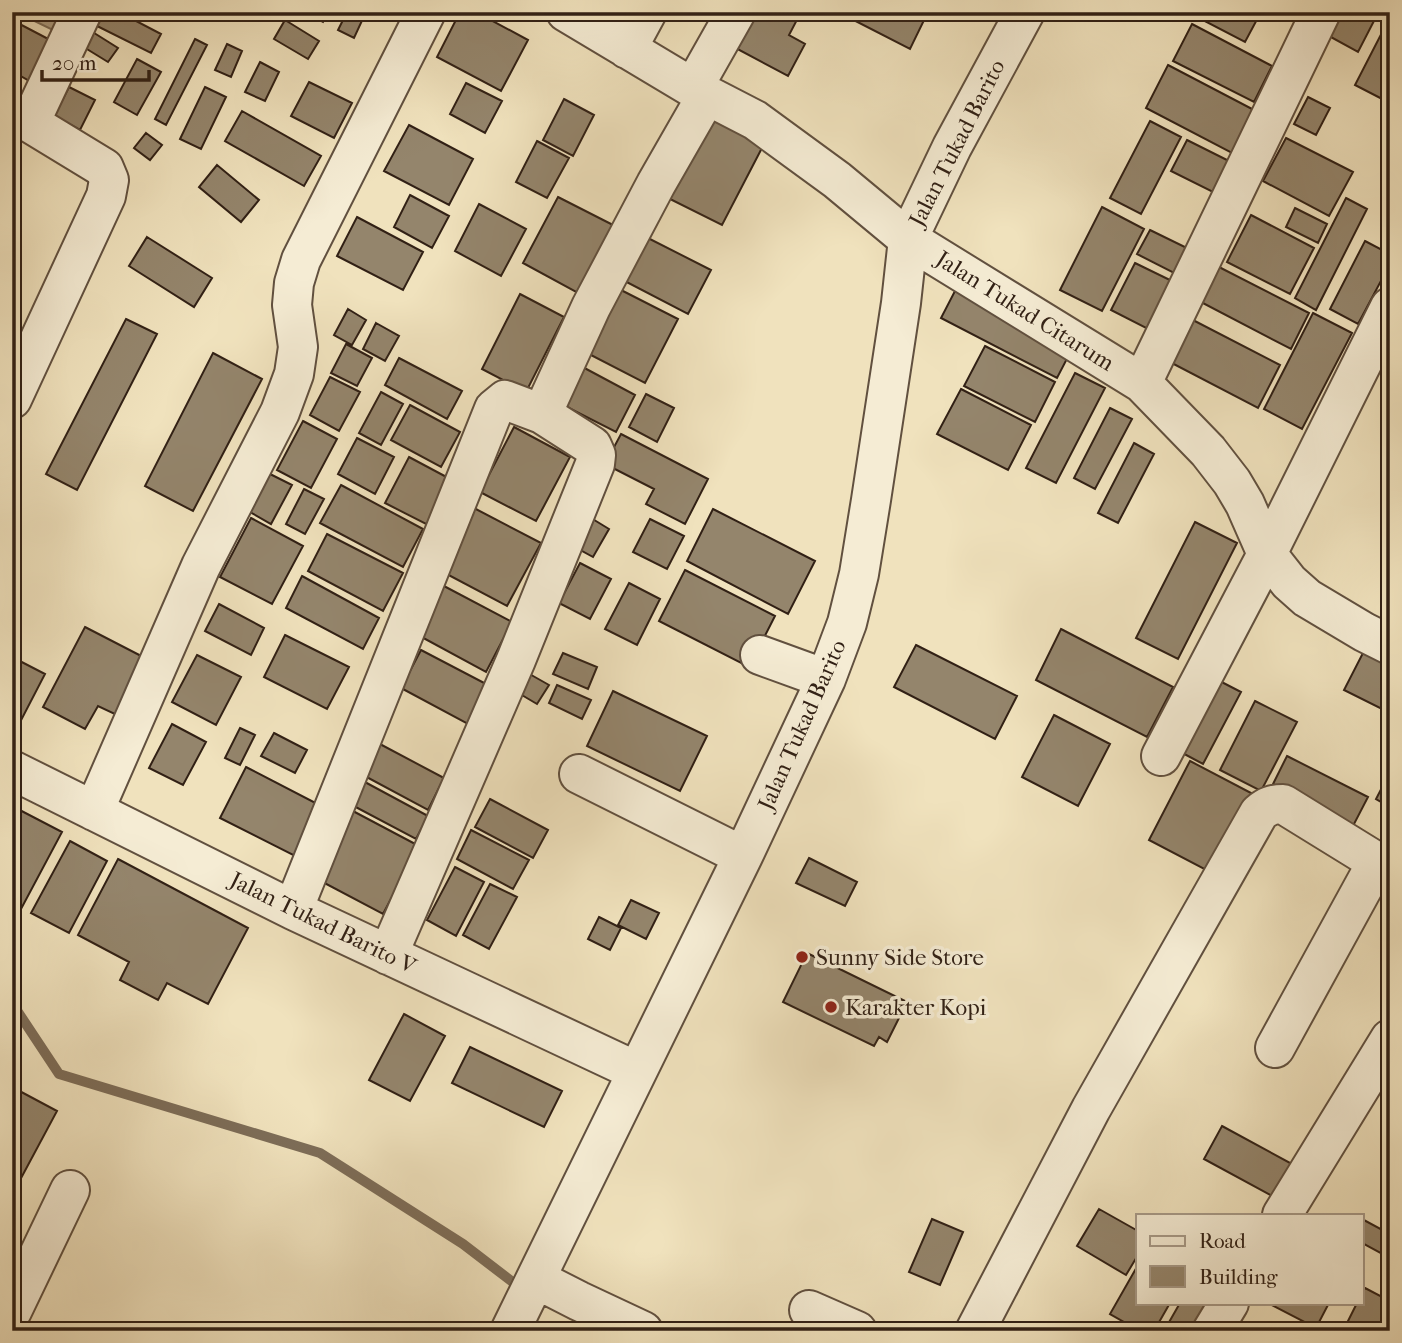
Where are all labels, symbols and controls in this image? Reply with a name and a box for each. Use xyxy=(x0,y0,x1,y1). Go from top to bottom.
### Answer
scale bar xyxy=(42,38,149,82)
text: 20 m xyxy=(52,51,97,75)
street label: Jalan Tukad Barito xyxy=(902,55,1011,233)
street label: Jalan Tukad Citarum xyxy=(929,244,1119,377)
street label: Jalan Tukad Barito xyxy=(751,636,852,816)
street label: Jalan Tukad Barito V xyxy=(224,865,421,980)
place label: Sunny Side Store xyxy=(816,944,984,971)
marker: Sunny Side Store xyxy=(794,949,810,965)
place label: Karakter Kopi xyxy=(845,994,987,1021)
marker: Karakter Kopi xyxy=(823,999,839,1015)
legend xyxy=(1136,1214,1364,1304)
text: Road xyxy=(1199,1229,1246,1253)
text: Building xyxy=(1199,1265,1278,1289)

